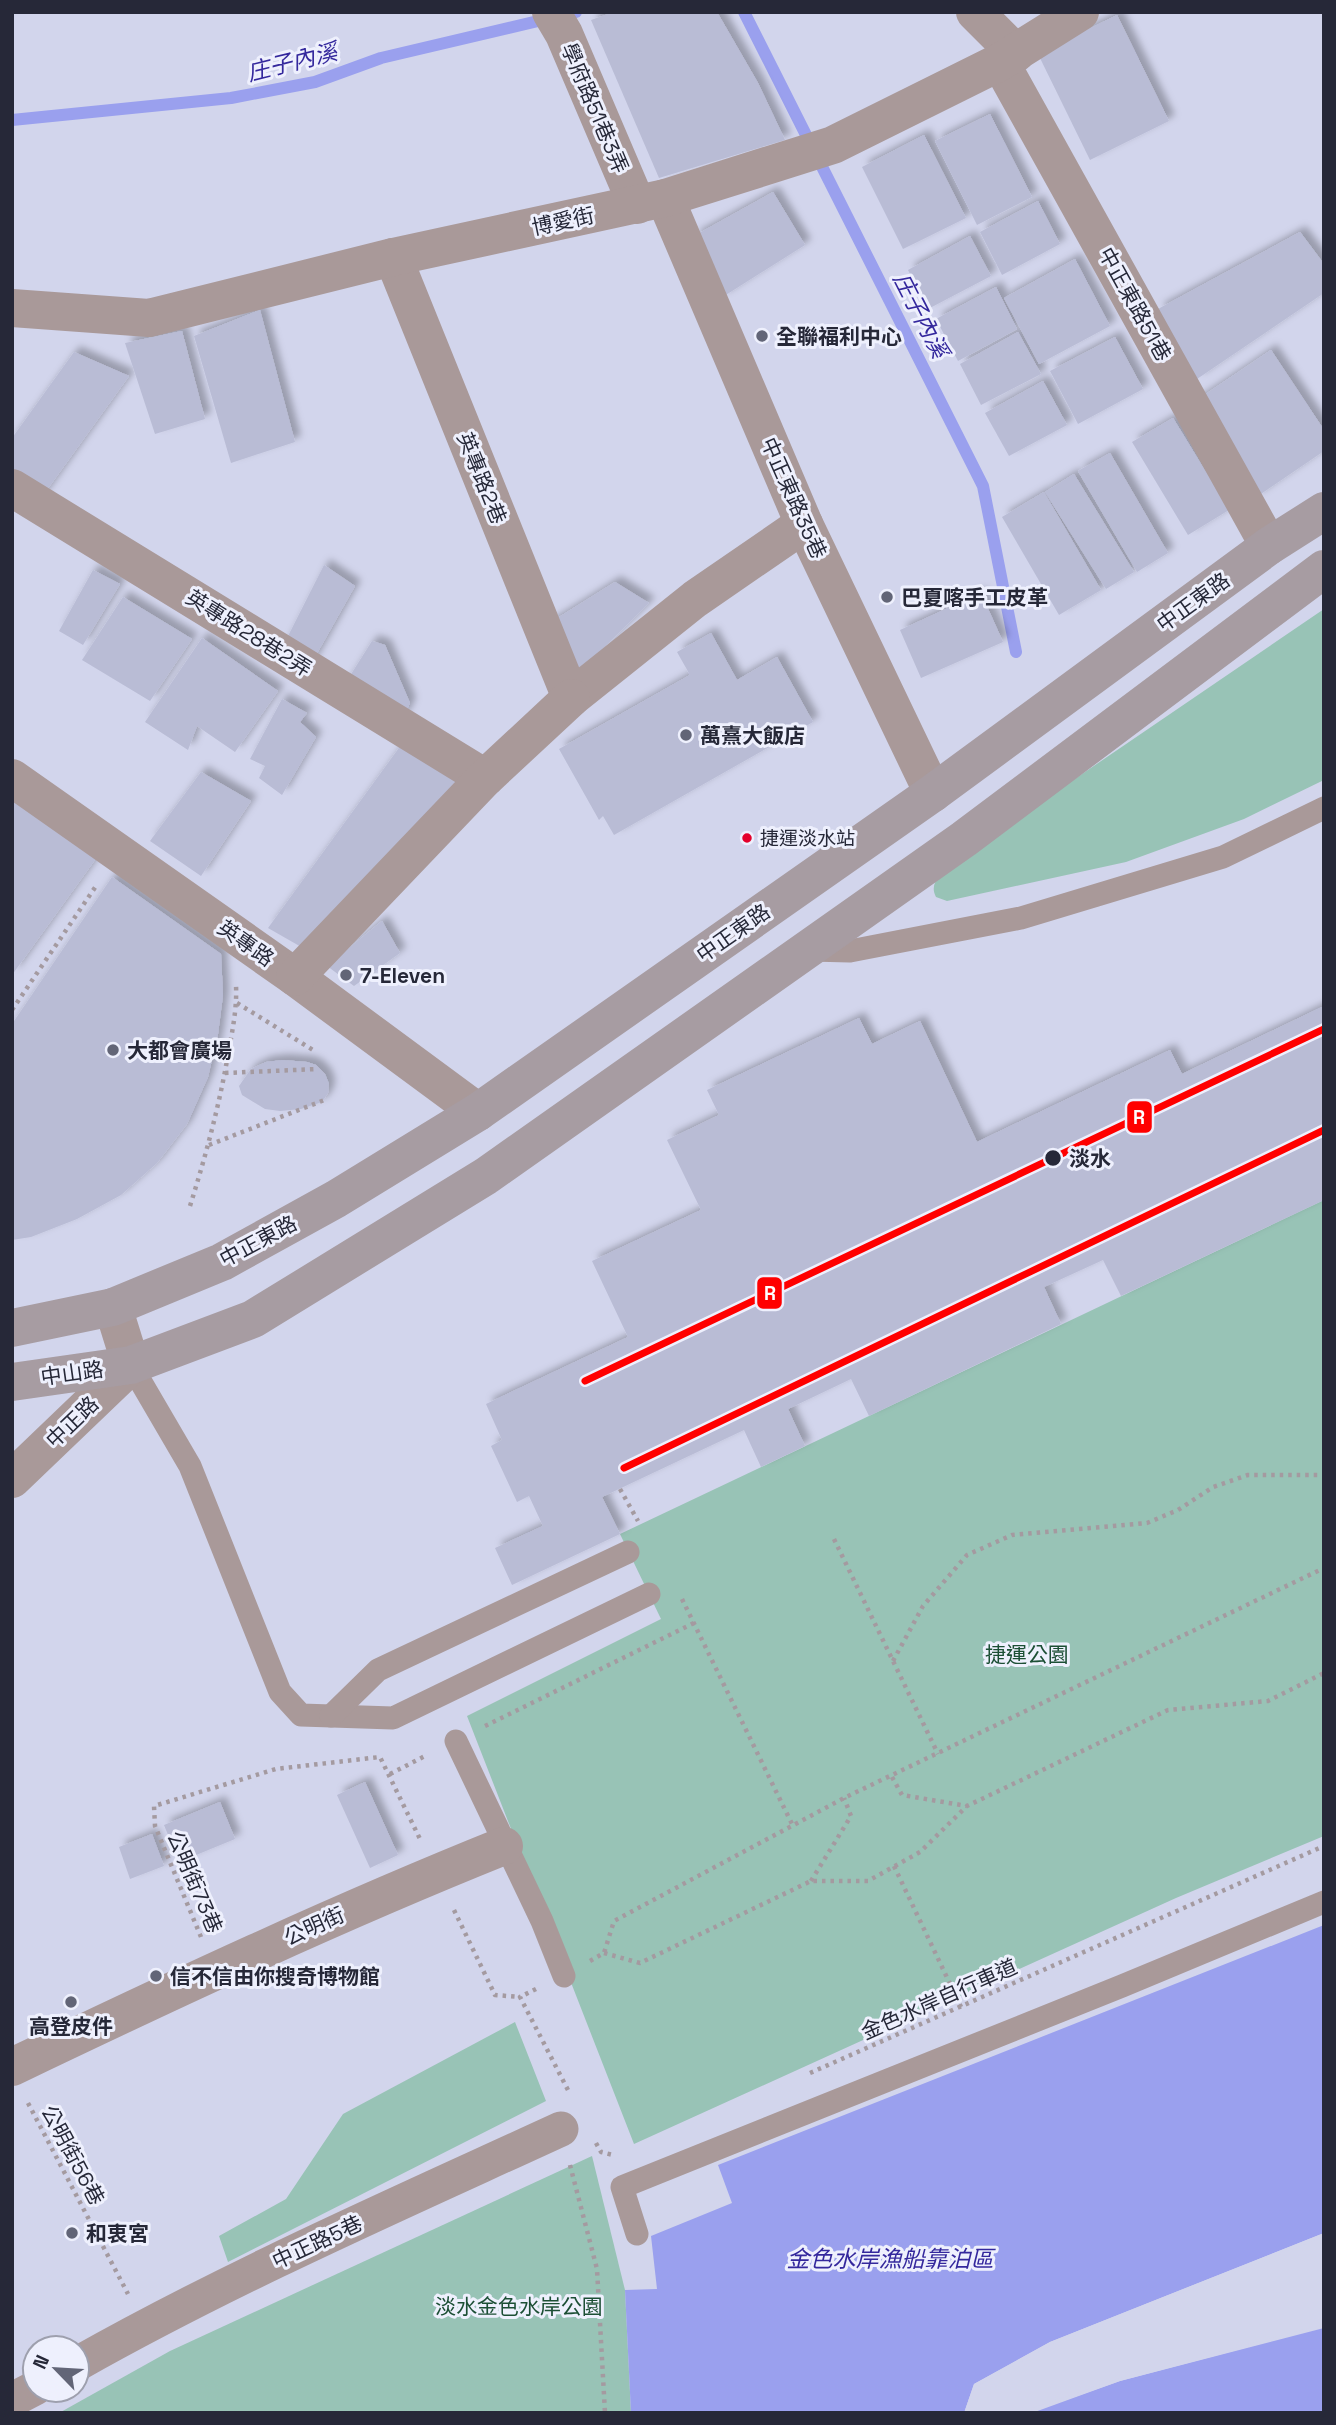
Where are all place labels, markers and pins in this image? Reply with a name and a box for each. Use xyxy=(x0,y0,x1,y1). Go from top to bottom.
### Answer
place label: 全聯福利中心 xyxy=(776,323,902,350)
marker: 全聯福利中心 xyxy=(754,328,770,344)
place label: 巴夏喀手工皮革 xyxy=(901,584,1048,611)
marker: 巴夏喀手工皮革 xyxy=(879,589,895,605)
place label: 萬熹大飯店 xyxy=(700,722,805,749)
marker: 萬熹大飯店 xyxy=(678,727,694,743)
place label: 捷運淡水站 xyxy=(760,826,855,851)
marker: 捷運淡水站 xyxy=(740,831,754,845)
place label: 7-Eleven xyxy=(360,962,445,989)
marker: 7-Eleven xyxy=(338,967,354,983)
place label: 大都會廣場 xyxy=(127,1037,232,1064)
marker: 大都會廣場 xyxy=(105,1042,121,1058)
place label: 淡水 xyxy=(1069,1145,1111,1172)
marker: 淡水 xyxy=(1043,1148,1063,1168)
place label: 信不信由你搜奇博物館 xyxy=(170,1963,380,1990)
marker: 信不信由你搜奇博物館 xyxy=(148,1968,164,1984)
marker: 高登皮件 xyxy=(63,1994,79,2010)
place label: 高登皮件 xyxy=(29,2013,113,2040)
place label: 和衷宮 xyxy=(86,2220,149,2247)
marker: 和衷宮 xyxy=(64,2225,80,2241)

